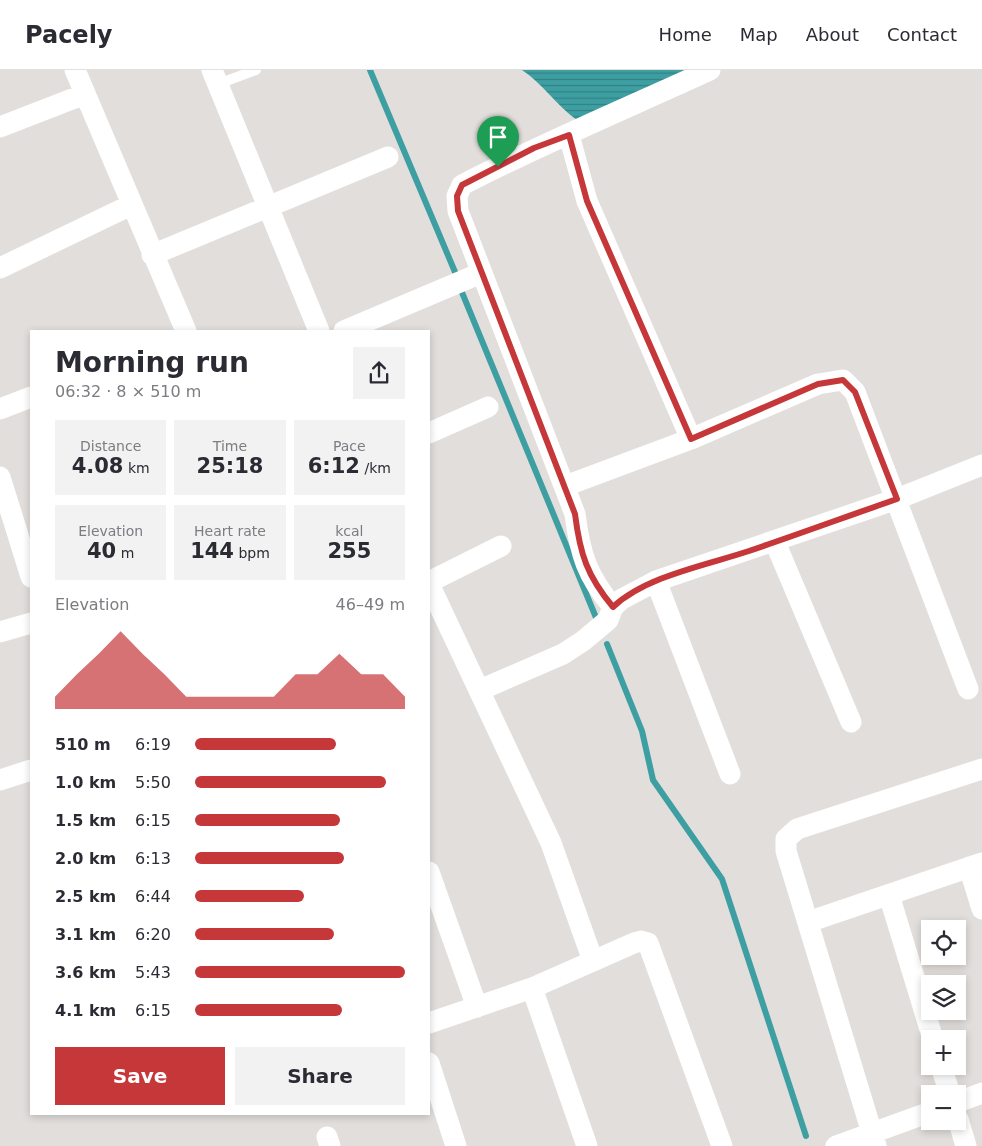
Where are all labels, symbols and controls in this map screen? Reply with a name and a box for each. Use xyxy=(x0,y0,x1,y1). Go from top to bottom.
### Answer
text: Pacely xyxy=(25,21,113,49)
text: Home xyxy=(659,24,712,45)
text: Map xyxy=(740,24,778,45)
text: About xyxy=(806,24,859,45)
text: Contact xyxy=(887,24,957,45)
pin xyxy=(477,116,519,167)
icon: arrive xyxy=(484,123,512,151)
text: Morning run xyxy=(55,346,249,379)
button: share xyxy=(353,347,405,399)
text: 06:32 · 8 × 510 m xyxy=(55,382,201,401)
text: Distance xyxy=(80,438,141,454)
text: Time xyxy=(213,438,247,454)
text: Pace xyxy=(333,438,366,454)
text: 4.08 xyxy=(72,454,123,478)
text: 25:18 xyxy=(197,454,263,478)
text: 6:12 xyxy=(308,454,360,478)
text: km xyxy=(123,460,150,476)
text: /km xyxy=(360,460,391,476)
text: Elevation xyxy=(78,523,143,539)
text: Heart rate xyxy=(194,523,266,539)
text: kcal xyxy=(335,523,363,539)
text: 40 xyxy=(87,539,116,563)
text: 144 xyxy=(190,539,234,563)
text: 255 xyxy=(327,539,371,563)
text: m xyxy=(116,545,134,561)
text: bpm xyxy=(234,545,270,561)
text: Elevation xyxy=(55,595,129,614)
text: 46–49 m xyxy=(336,595,405,614)
text: 510 m xyxy=(55,735,111,754)
text: 6:19 xyxy=(135,735,171,754)
text: 1.0 km xyxy=(55,773,116,792)
text: 5:50 xyxy=(135,773,171,792)
text: 1.5 km xyxy=(55,811,116,830)
text: 6:15 xyxy=(135,811,171,830)
text: 2.0 km xyxy=(55,849,116,868)
text: 6:13 xyxy=(135,849,171,868)
text: 2.5 km xyxy=(55,887,116,906)
text: 6:44 xyxy=(135,887,171,906)
map controls xyxy=(921,920,966,1130)
button: locate xyxy=(921,920,966,965)
text: 3.1 km xyxy=(55,925,116,944)
text: 6:20 xyxy=(135,925,171,944)
text: 3.6 km xyxy=(55,963,116,982)
text: 5:43 xyxy=(135,963,171,982)
button: layers xyxy=(921,975,966,1020)
text: 4.1 km xyxy=(55,1001,116,1020)
text: 6:15 xyxy=(135,1001,171,1020)
button: + xyxy=(921,1030,966,1075)
button: Save xyxy=(55,1047,225,1105)
button: Share xyxy=(235,1047,405,1105)
button: − xyxy=(921,1085,966,1130)

